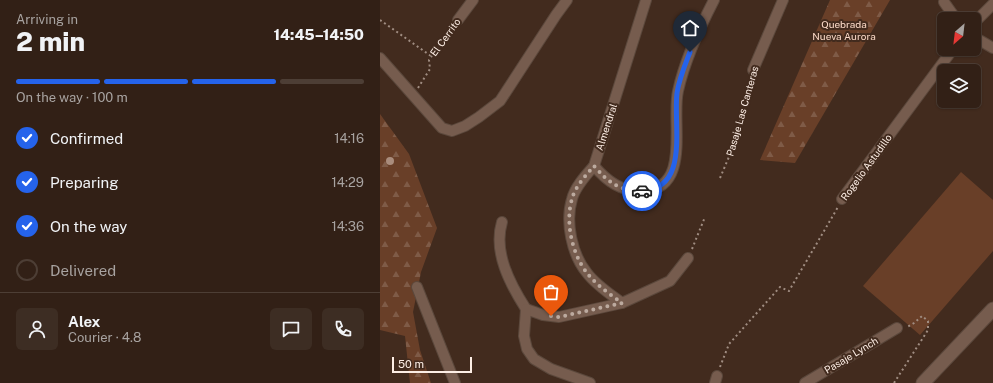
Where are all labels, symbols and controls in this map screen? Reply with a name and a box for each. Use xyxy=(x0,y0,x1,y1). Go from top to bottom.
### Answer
pin xyxy=(673,11,707,52)
text: Arriving in xyxy=(16,12,78,27)
north arrow xyxy=(937,12,981,56)
map controls xyxy=(937,12,981,108)
street label: El Cerrito xyxy=(427,15,463,58)
icon: home xyxy=(679,17,701,39)
park label: Quebrada Nueva Aurora xyxy=(812,18,876,42)
text: 2 min xyxy=(16,26,85,57)
text: 14:45–14:50 xyxy=(274,26,364,43)
button: layers xyxy=(937,64,981,108)
street label: Pasaje Las Canteras xyxy=(723,65,761,157)
text: On the way · 100 m xyxy=(16,90,128,105)
street label: Almendral xyxy=(593,102,619,152)
icon: check xyxy=(16,127,38,149)
text: Confirmed xyxy=(50,130,123,147)
text: 14:16 xyxy=(334,131,364,146)
street label: Rogelio Astudillo xyxy=(838,131,894,202)
icon: check xyxy=(16,171,38,193)
courier xyxy=(622,171,662,211)
text: Preparing xyxy=(50,174,119,191)
text: 14:29 xyxy=(331,175,364,190)
icon: car xyxy=(631,180,653,202)
icon: check xyxy=(16,215,38,237)
text: On the way xyxy=(50,218,127,235)
text: 14:36 xyxy=(331,219,364,234)
text: Delivered xyxy=(50,262,116,279)
pin xyxy=(534,275,568,316)
icon: bag xyxy=(540,281,562,303)
button: person xyxy=(16,308,58,350)
button: chat xyxy=(270,308,312,350)
button: phone xyxy=(322,308,364,350)
text: Alex xyxy=(68,313,100,330)
text: Courier · 4.8 xyxy=(68,330,141,345)
street label: Pasaje Lynch xyxy=(822,334,880,376)
scale bar xyxy=(392,355,472,374)
text: 50 m xyxy=(398,358,424,370)

